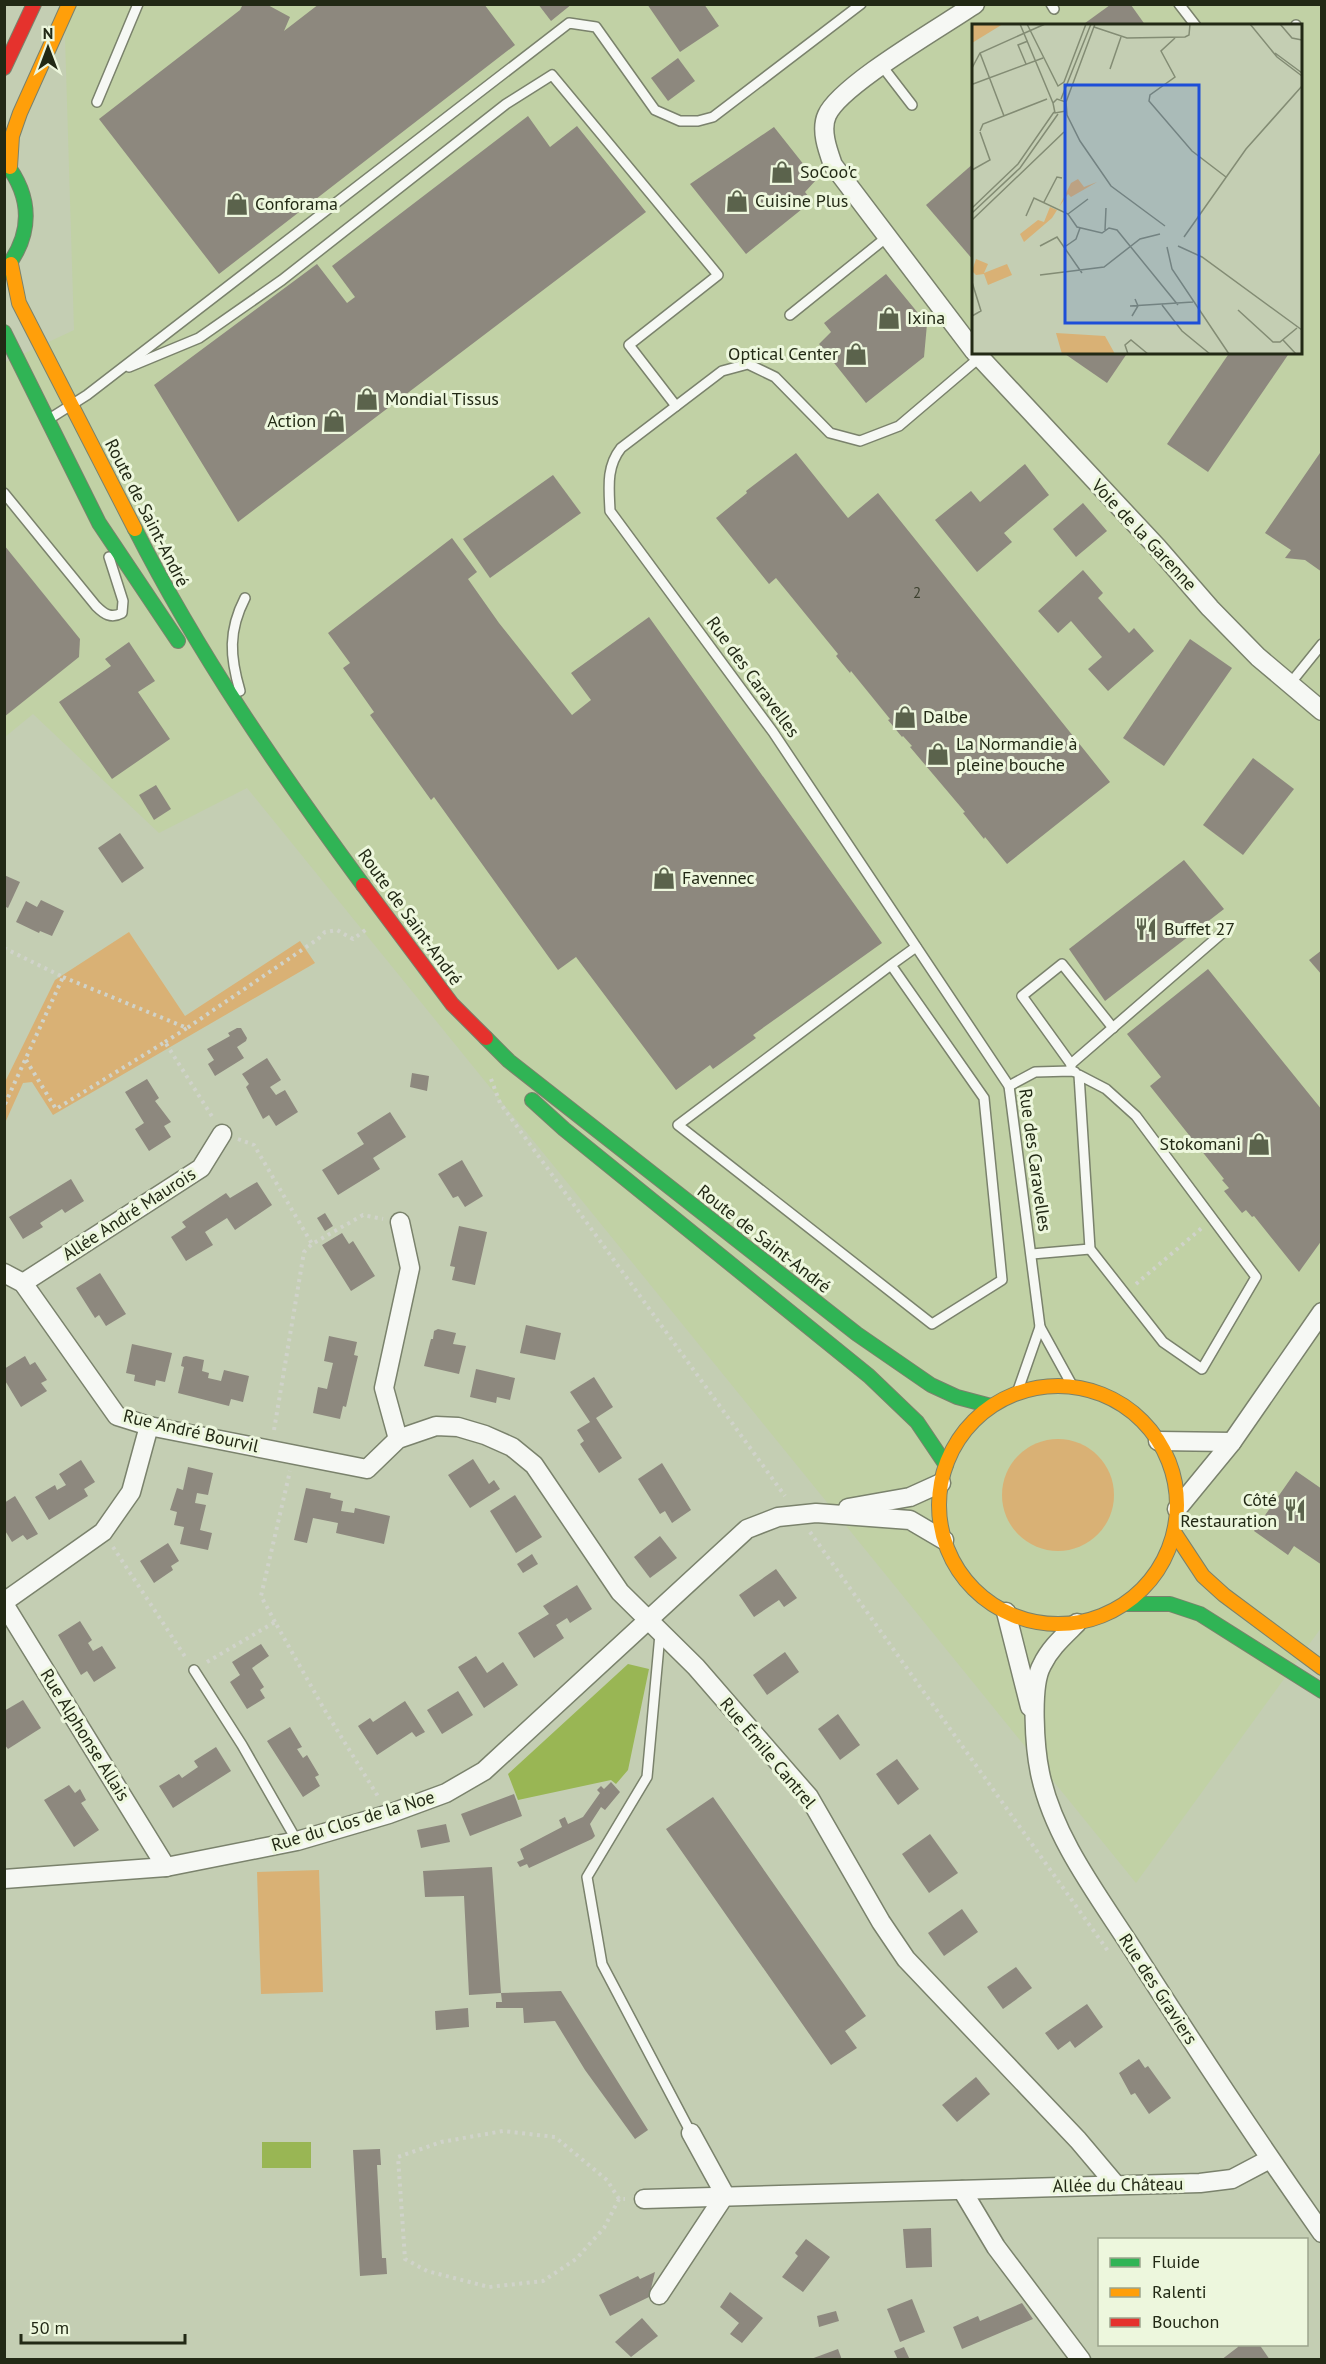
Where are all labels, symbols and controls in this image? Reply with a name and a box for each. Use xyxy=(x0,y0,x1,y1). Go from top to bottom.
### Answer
north arrow xyxy=(18,18,78,78)
text: N xyxy=(43,23,53,43)
inset map xyxy=(972,24,1302,354)
shop icon: SoCoo'c xyxy=(769,159,795,185)
place label: SoCoo'c xyxy=(800,160,857,183)
shop icon: Cuisine Plus xyxy=(724,188,750,214)
place label: Cuisine Plus xyxy=(755,189,848,212)
shop icon: Conforama xyxy=(224,191,250,217)
place label: Conforama xyxy=(255,192,338,215)
shop icon: Ixina xyxy=(876,305,902,331)
place label: Ixina xyxy=(907,306,945,329)
shop icon: Optical Center xyxy=(843,341,869,367)
place label: Optical Center xyxy=(728,342,838,365)
shop icon: Mondial Tissus xyxy=(354,386,380,412)
place label: Mondial Tissus xyxy=(385,387,499,410)
shop icon: Action xyxy=(321,408,347,434)
place label: Action xyxy=(267,409,316,432)
street label: Route de Saint-André xyxy=(100,435,195,591)
street label: Voie de la Garenne xyxy=(1086,473,1202,595)
house number: 2 xyxy=(913,583,921,602)
street label: Rue des Caravelles xyxy=(702,612,805,742)
shop icon: Dalbe xyxy=(892,704,918,730)
place label: Dalbe xyxy=(923,705,968,728)
place label: La Normandie à pleine bouche xyxy=(956,732,1077,776)
shop icon: La Normandie à pleine bouche xyxy=(925,741,951,767)
street label: Route de Saint-André xyxy=(353,844,468,989)
shop icon: Favennec xyxy=(651,865,677,891)
place label: Favennec xyxy=(682,866,755,889)
restaurant icon: Buffet 27 xyxy=(1133,916,1159,942)
place label: Buffet 27 xyxy=(1164,917,1235,940)
street label: Rue des Caravelles xyxy=(1014,1087,1057,1233)
shop icon: Stokomani xyxy=(1246,1131,1272,1157)
place label: Stokomani xyxy=(1160,1132,1241,1155)
street label: Allée André Maurois xyxy=(58,1162,200,1265)
street label: Route de Saint-André xyxy=(693,1179,836,1298)
street label: Rue André Bourvil xyxy=(121,1404,262,1457)
place label: Côté Restauration xyxy=(1180,1488,1277,1532)
restaurant icon: Côté Restauration xyxy=(1282,1497,1308,1523)
street label: Rue Alphonse Allais xyxy=(35,1664,135,1805)
street label: Rue Émile Cantrel xyxy=(715,1692,822,1813)
street label: Rue du Clos de la Noe xyxy=(268,1785,437,1856)
street label: Rue des Graviers xyxy=(1114,1929,1203,2049)
street label: Allée du Château xyxy=(1052,2172,1184,2197)
legend xyxy=(1098,2238,1308,2346)
text: Fluide xyxy=(1152,2250,1200,2273)
text: Ralenti xyxy=(1152,2280,1207,2303)
scale bar xyxy=(21,2307,184,2345)
text: Bouchon xyxy=(1152,2310,1219,2333)
text: 50 m xyxy=(30,2316,69,2339)

